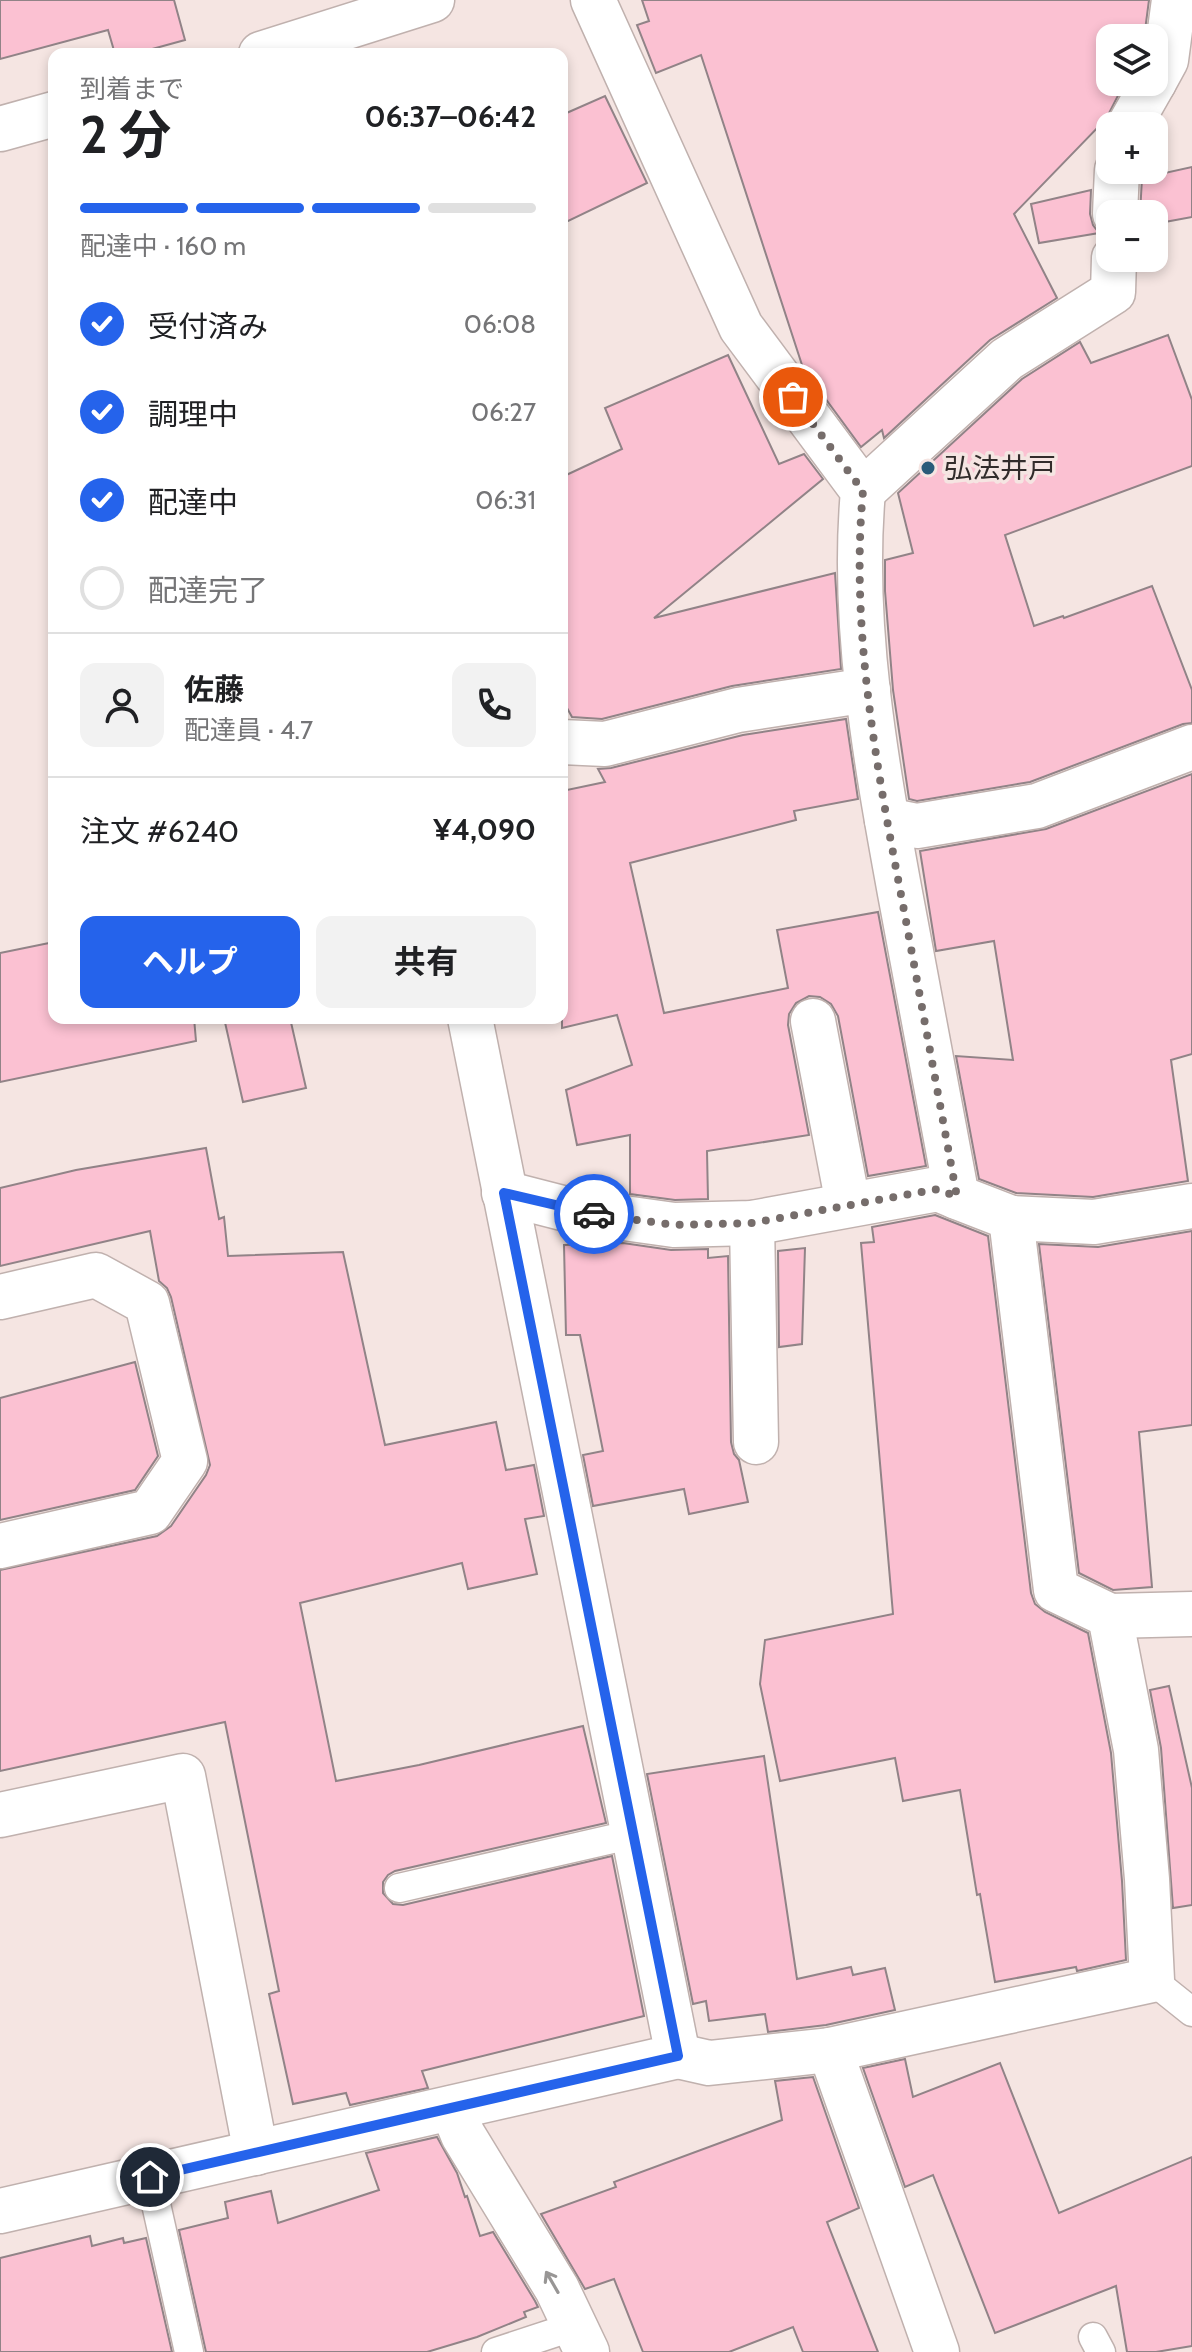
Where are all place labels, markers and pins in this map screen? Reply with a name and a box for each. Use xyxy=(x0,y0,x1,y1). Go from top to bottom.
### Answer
pin xyxy=(759,363,827,431)
place label: 弘法井戸 xyxy=(944,451,1056,485)
marker: 弘法井戸 xyxy=(919,459,937,477)
pin xyxy=(116,2143,184,2211)

